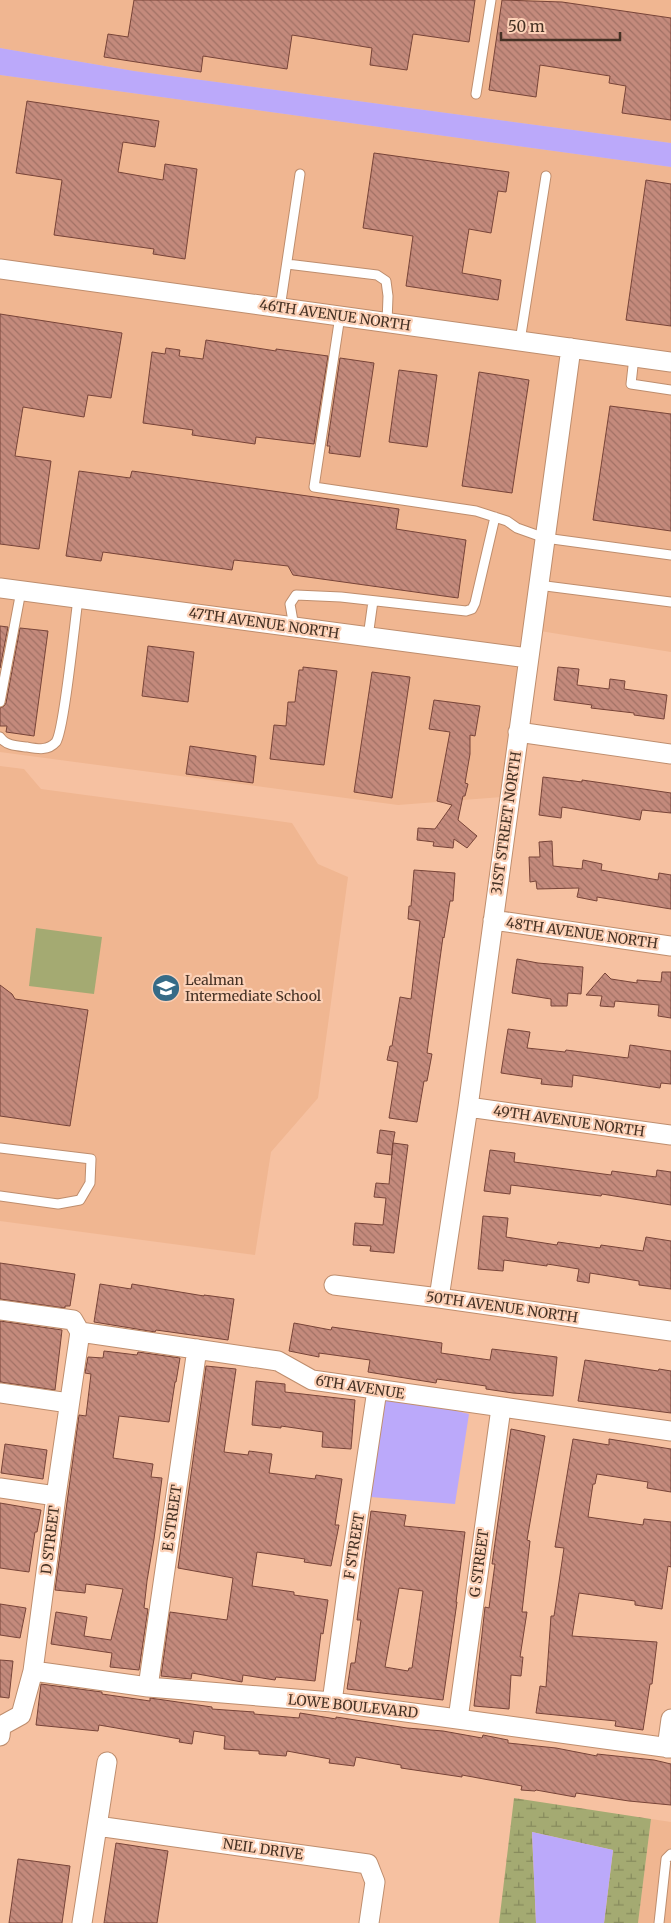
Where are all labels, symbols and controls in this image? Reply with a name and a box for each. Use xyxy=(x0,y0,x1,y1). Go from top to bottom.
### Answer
scale bar xyxy=(501,10,620,42)
text: 50 m xyxy=(508,17,545,36)
street label: 46TH AVENUE NORTH xyxy=(258,295,412,335)
street label: 47TH AVENUE NORTH xyxy=(188,604,340,642)
street label: 31ST STREET NORTH xyxy=(487,750,525,896)
street label: 48TH AVENUE NORTH xyxy=(505,913,659,953)
place label: Lealman Intermediate School xyxy=(185,971,322,1005)
school or university icon: Lealman Intermediate School xyxy=(151,973,181,1003)
street label: 49TH AVENUE NORTH xyxy=(492,1101,646,1141)
street label: 50TH AVENUE NORTH xyxy=(425,1287,579,1327)
street label: 6TH AVENUE xyxy=(314,1371,406,1403)
street label: E STREET xyxy=(158,1483,186,1553)
street label: D STREET xyxy=(37,1504,63,1575)
street label: F STREET xyxy=(340,1511,368,1581)
street label: G STREET xyxy=(465,1528,493,1598)
street label: LOWE BOULEVARD xyxy=(287,1690,420,1722)
street label: NEIL DRIVE xyxy=(222,1834,304,1864)

